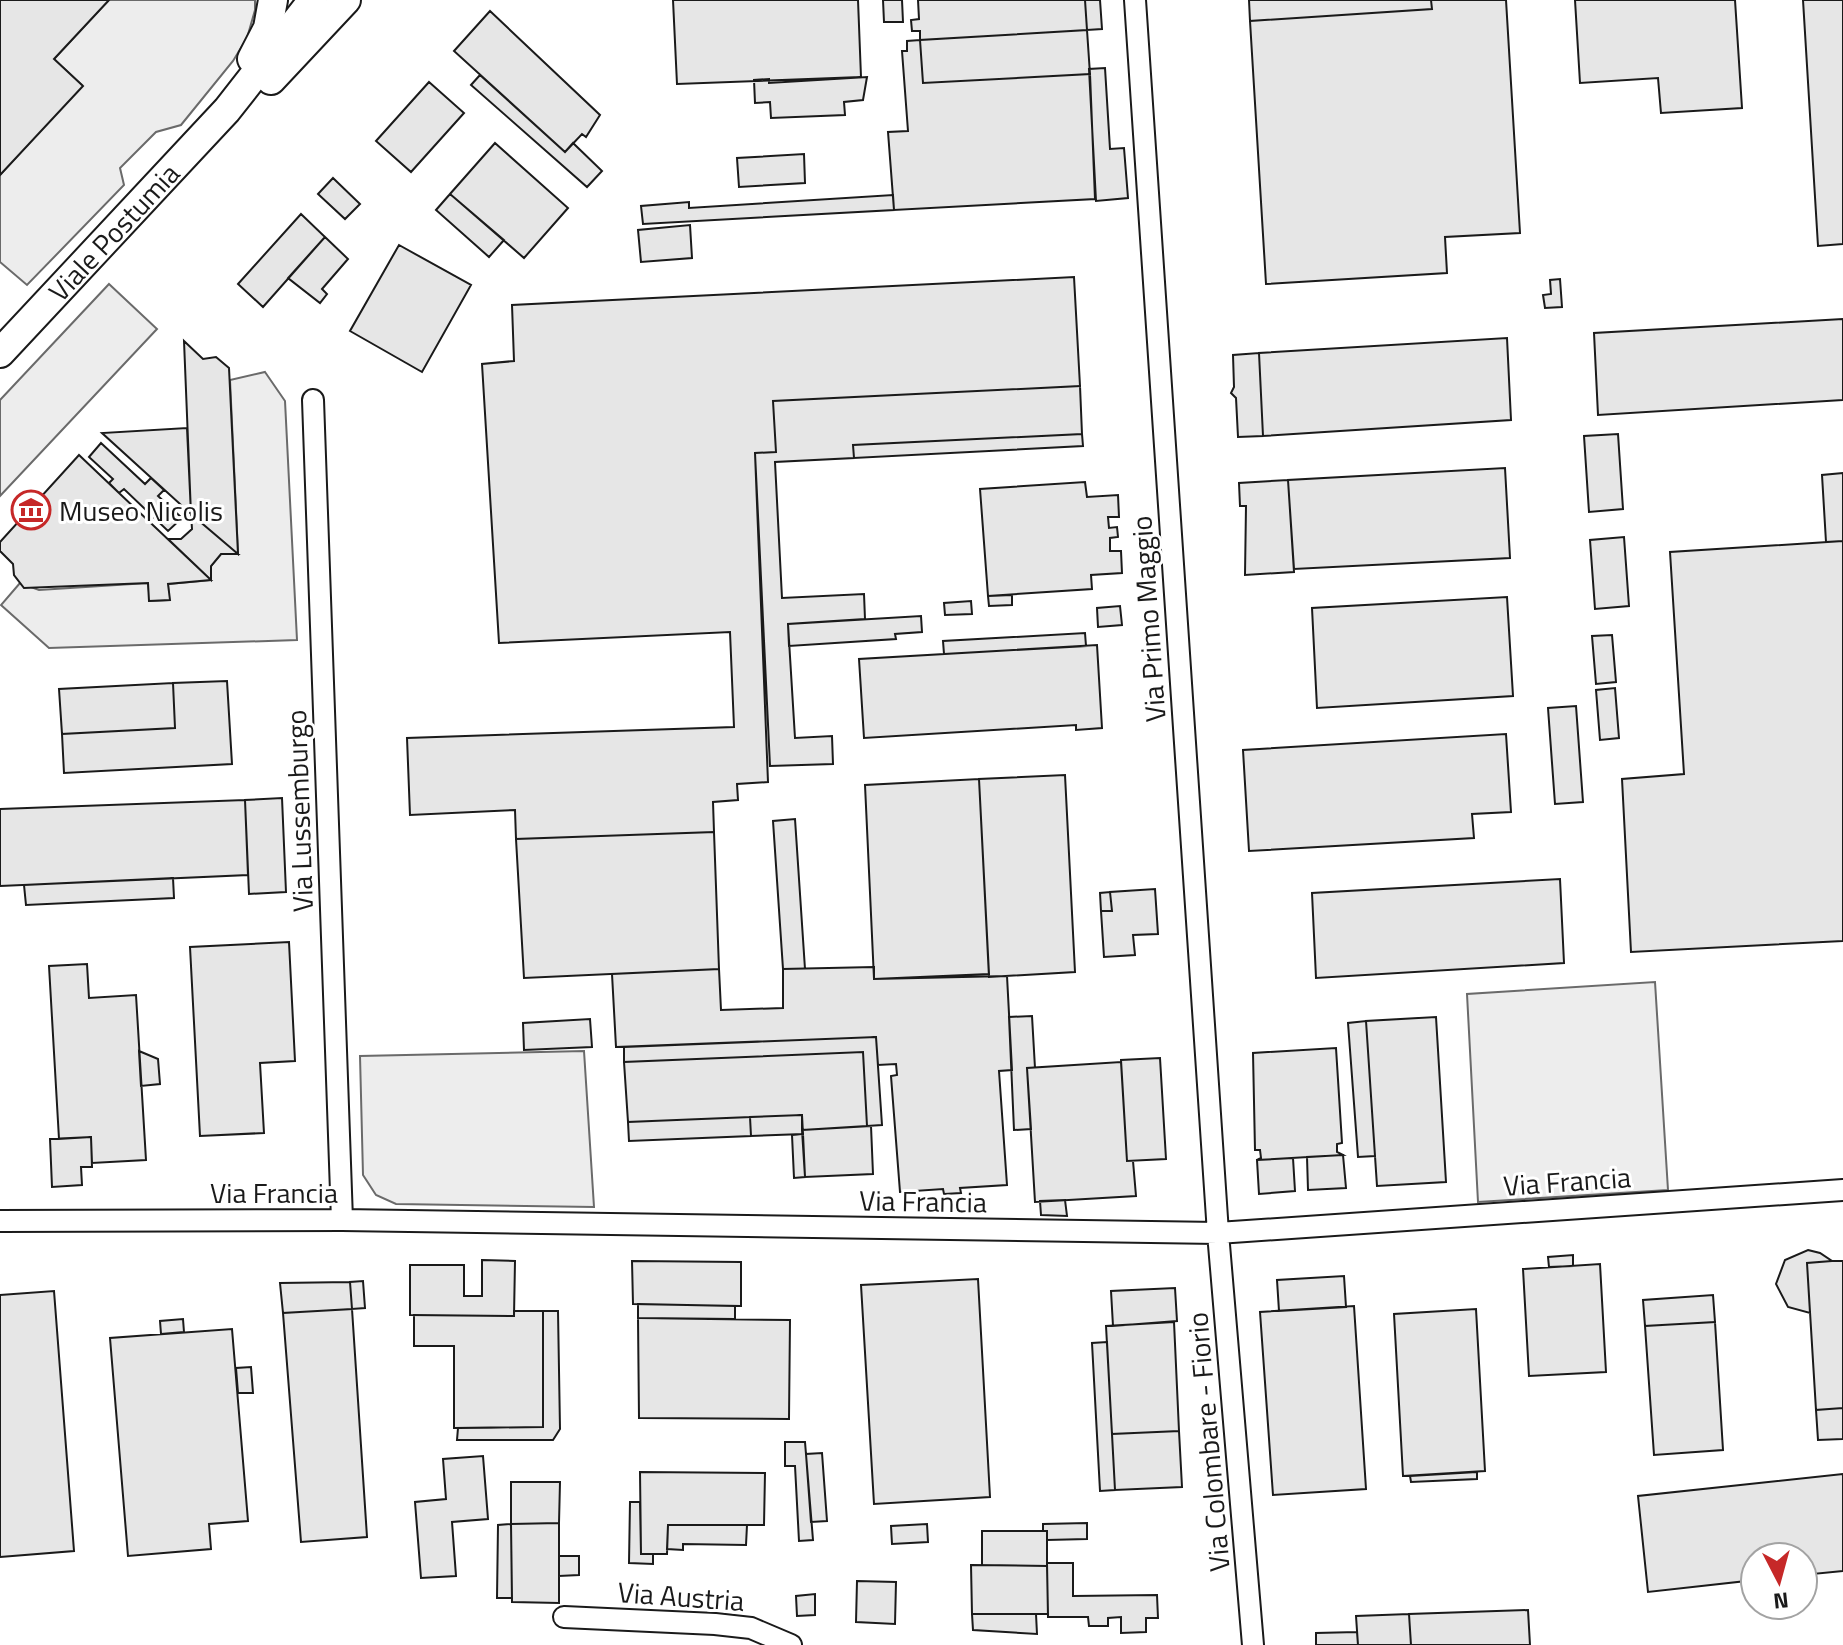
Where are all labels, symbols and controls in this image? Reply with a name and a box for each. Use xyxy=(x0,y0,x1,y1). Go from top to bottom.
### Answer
street label: Viale Postumia xyxy=(38,153,189,311)
museum icon: Museo Nicolis xyxy=(10,489,52,531)
place label: Museo Nicolis xyxy=(59,489,223,532)
street label: Via Primo Maggio xyxy=(1119,514,1177,724)
street label: Via Lussemburgo xyxy=(274,709,324,913)
street label: Via Francia xyxy=(1502,1155,1632,1207)
street label: Via Francia xyxy=(210,1171,338,1214)
street label: Via Francia xyxy=(859,1178,987,1224)
street label: Via Colombare - Fiorio xyxy=(1175,1311,1241,1573)
north arrow xyxy=(1739,1541,1819,1621)
street label: Via Austria xyxy=(616,1570,746,1622)
text: N xyxy=(1772,1583,1790,1619)

